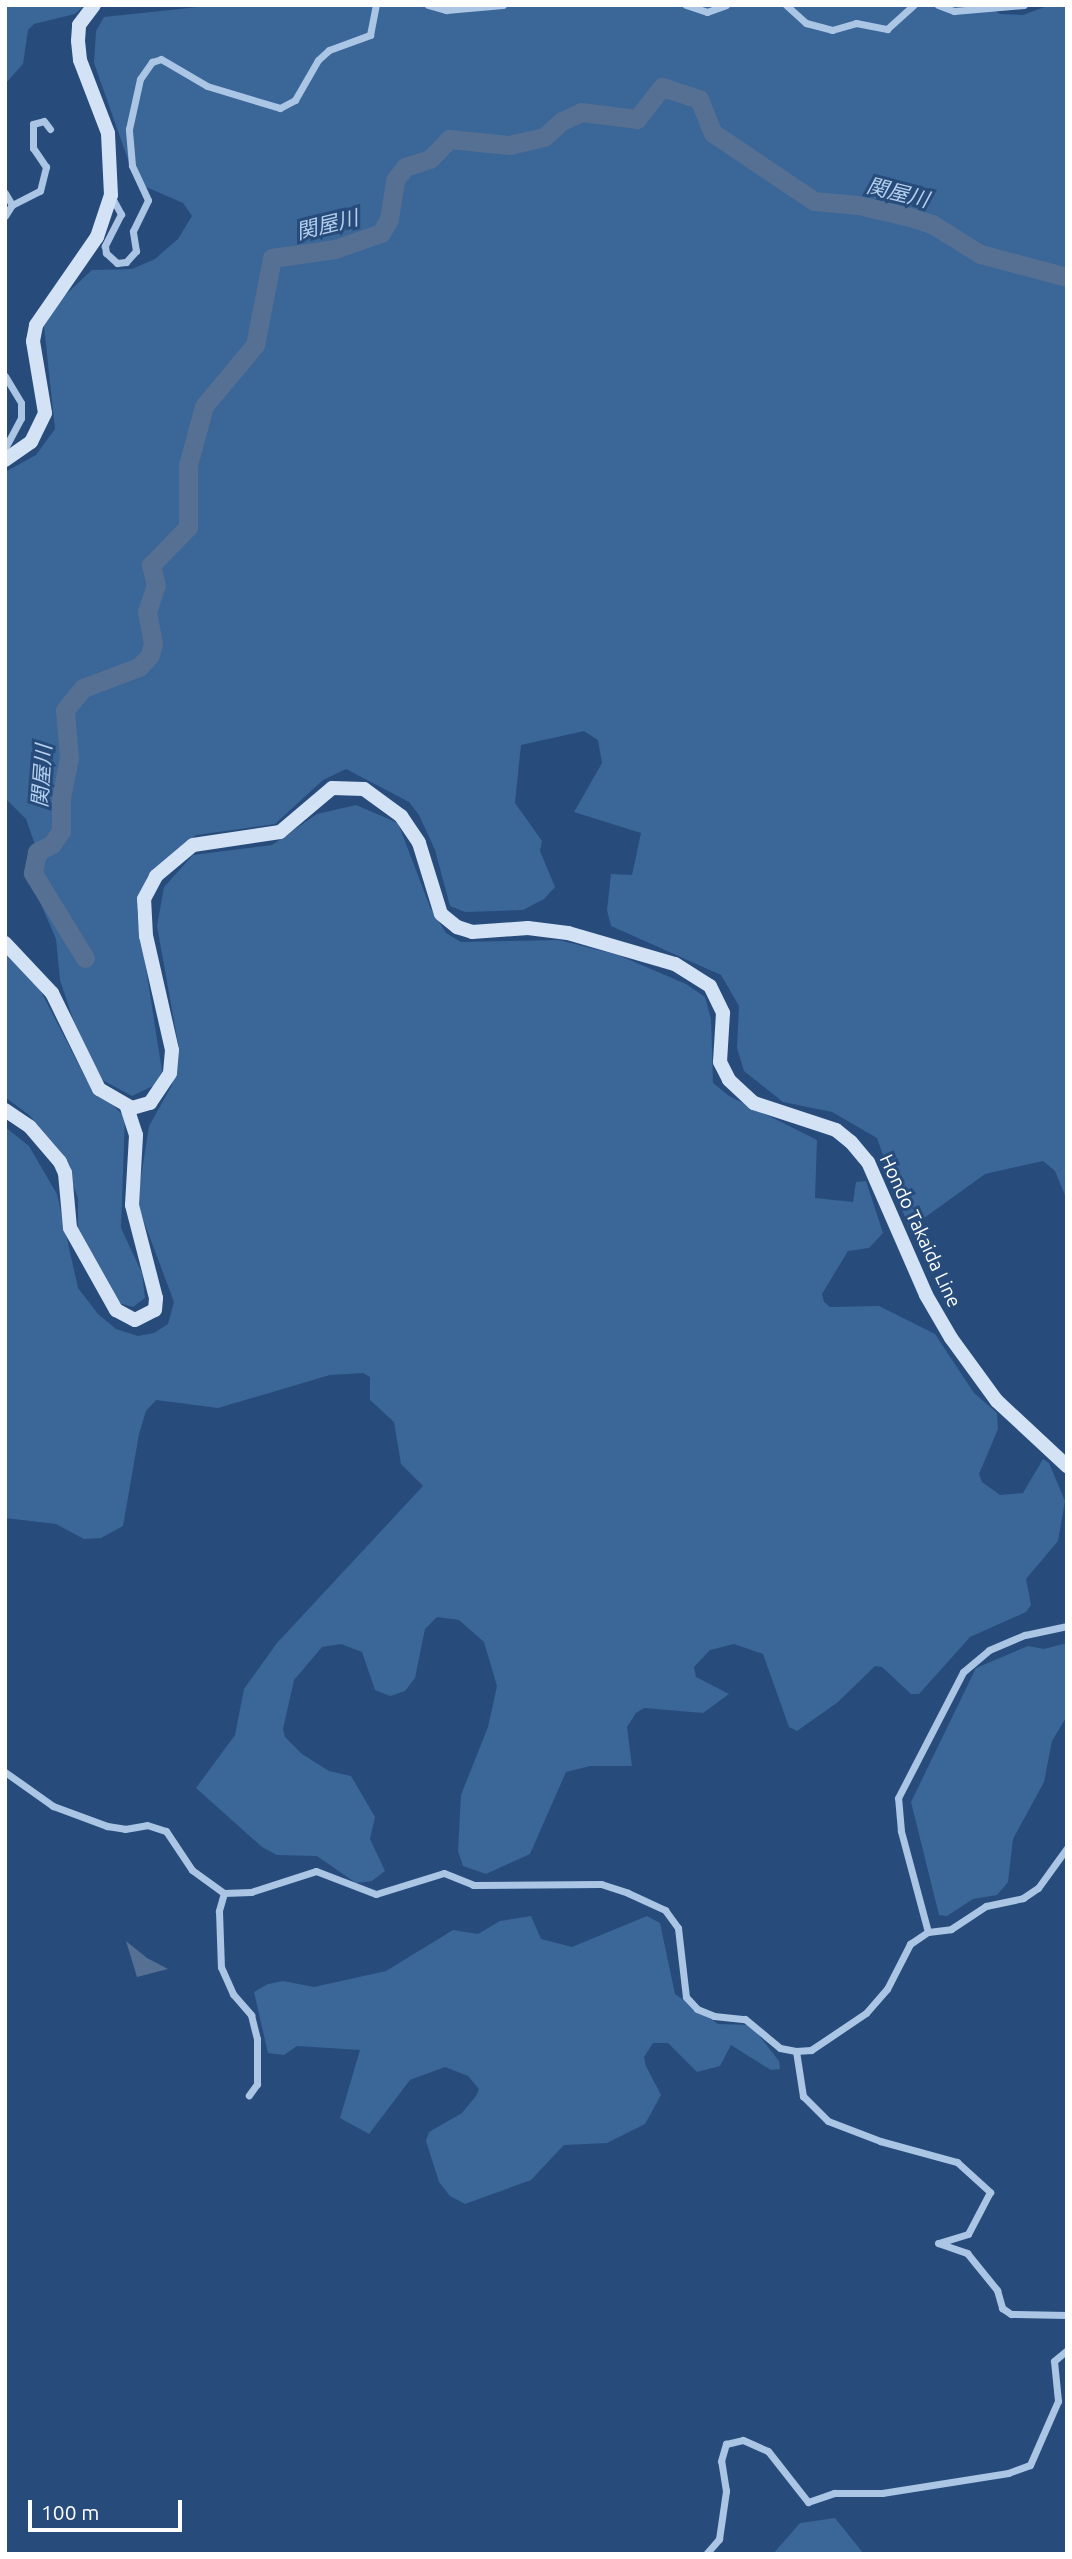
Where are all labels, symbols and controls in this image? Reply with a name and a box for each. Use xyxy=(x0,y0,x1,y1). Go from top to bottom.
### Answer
water label: 関屋川 xyxy=(864,172,932,212)
water label: 関屋川 xyxy=(293,204,361,244)
water label: 関屋川 xyxy=(26,744,56,808)
street label: Hondo Takaida Line xyxy=(875,1151,965,1311)
scale bar xyxy=(32,2486,186,2530)
text: 100 m xyxy=(41,2500,99,2524)

